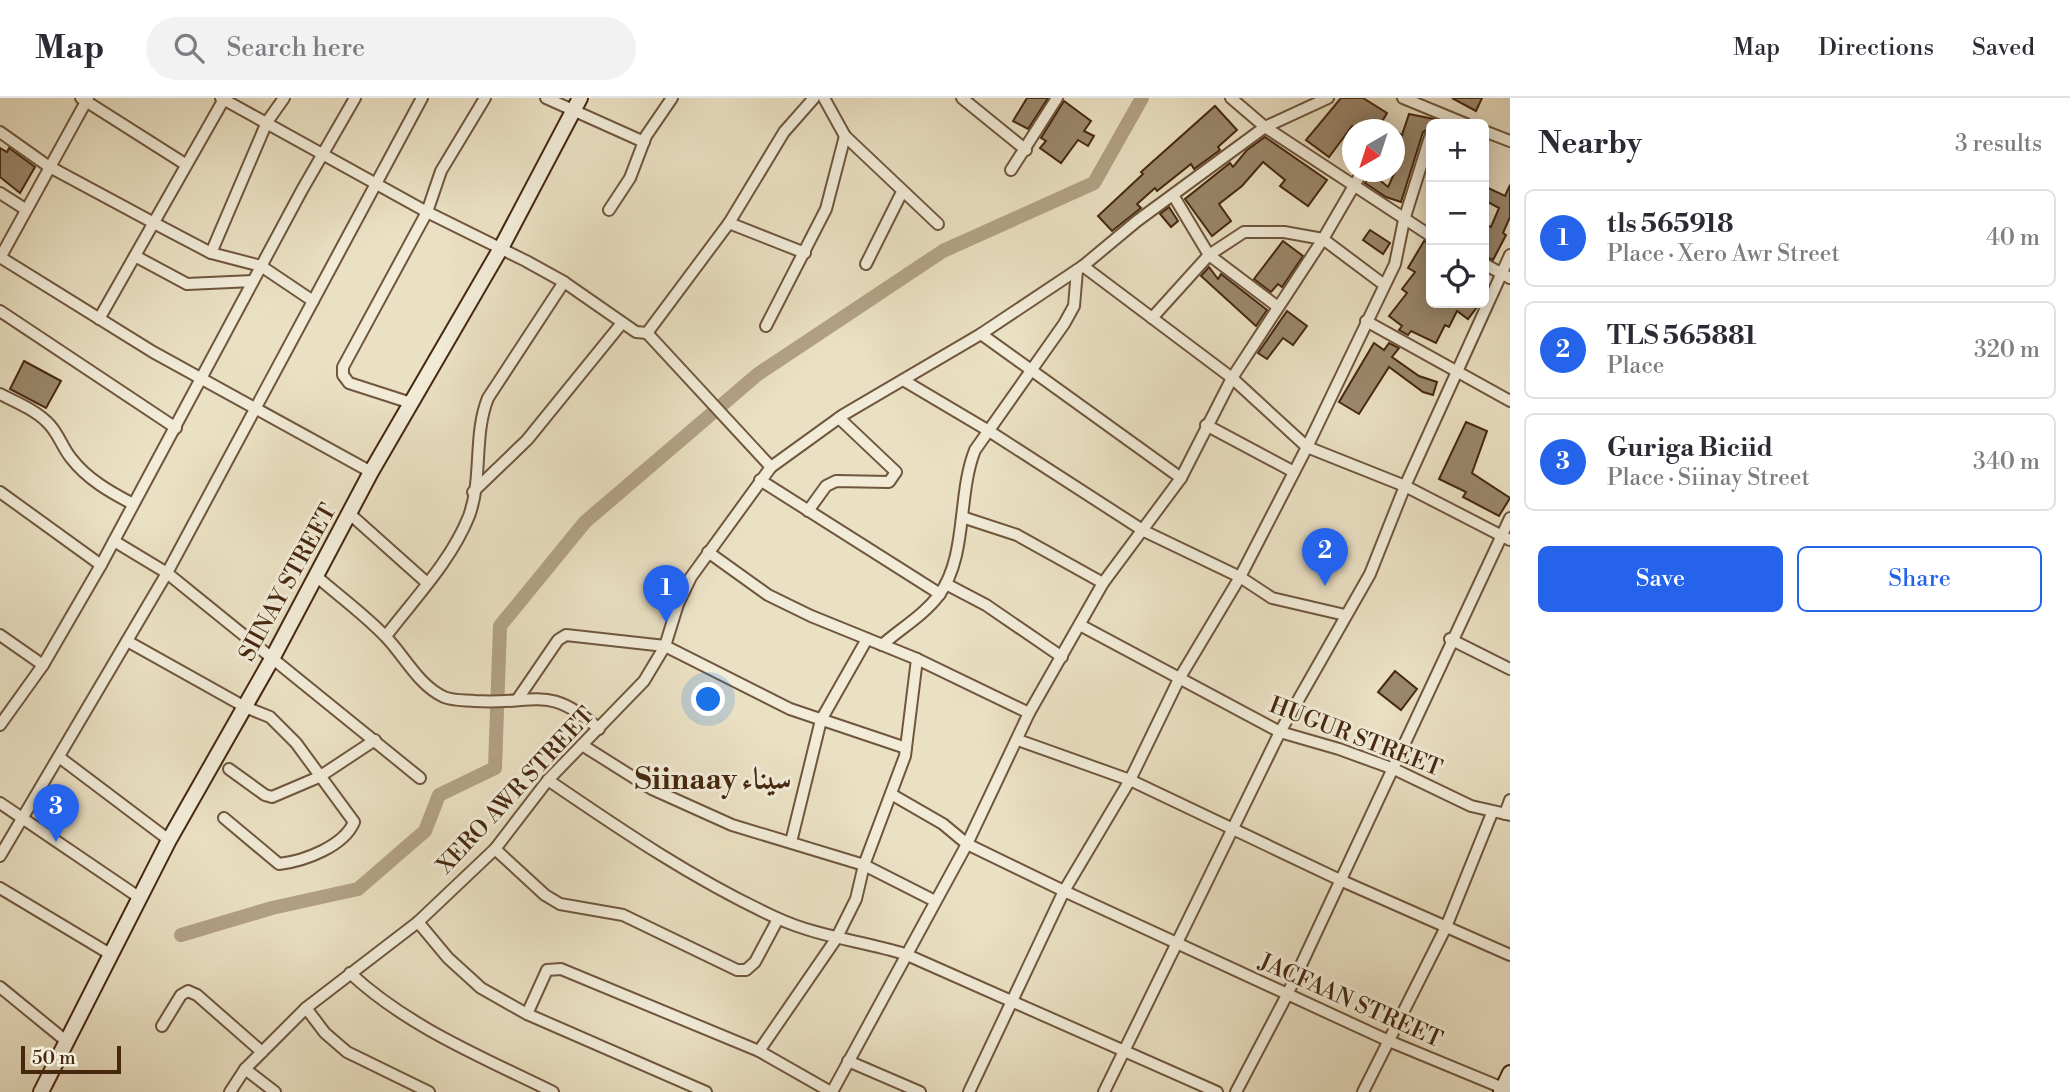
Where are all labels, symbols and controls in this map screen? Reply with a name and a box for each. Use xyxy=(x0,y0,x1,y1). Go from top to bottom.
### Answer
search box xyxy=(146,17,636,80)
text: Map xyxy=(35,28,104,69)
icon: search xyxy=(170,29,208,67)
text: Search here xyxy=(226,32,365,64)
text: Map xyxy=(1733,33,1780,63)
text: Directions xyxy=(1818,33,1934,63)
text: Saved xyxy=(1972,33,2035,63)
north arrow xyxy=(1342,119,1405,182)
map controls xyxy=(1426,119,1489,308)
button: + xyxy=(1426,119,1489,182)
text: Nearby xyxy=(1538,125,1642,163)
text: 3 results xyxy=(1955,130,2042,158)
button: − xyxy=(1426,182,1489,245)
text: tls 565918 xyxy=(1607,208,1734,240)
text: 1 xyxy=(1557,224,1569,252)
text: 40 m xyxy=(1986,224,2040,252)
text: Place · Xero Awr Street xyxy=(1607,240,1840,268)
button: locate xyxy=(1426,245,1489,308)
text: TLS 565881 xyxy=(1607,320,1757,352)
text: 2 xyxy=(1556,336,1570,364)
text: 320 m xyxy=(1974,336,2040,364)
text: Place xyxy=(1607,352,1664,380)
text: Guriga Biciid xyxy=(1607,432,1773,464)
text: 3 xyxy=(1556,448,1570,476)
text: 340 m xyxy=(1973,448,2040,476)
text: Place · Siinay Street xyxy=(1607,464,1810,492)
street label: SIINAY STREET xyxy=(233,499,343,666)
pin: 2 xyxy=(1302,528,1348,586)
button: Save xyxy=(1538,546,1783,612)
button: Share xyxy=(1797,546,2042,612)
pin: 1 xyxy=(643,565,689,623)
your location xyxy=(691,682,725,716)
street label: HUGUR STREET xyxy=(1265,691,1446,783)
street label: XERO AWR STREET xyxy=(431,702,600,881)
district label: Siinaay سيناء xyxy=(635,761,791,799)
pin: 3 xyxy=(33,784,79,842)
street label: JACFAAN STREET xyxy=(1254,948,1447,1054)
scale bar xyxy=(21,1043,121,1075)
text: 50 m xyxy=(32,1046,76,1070)

